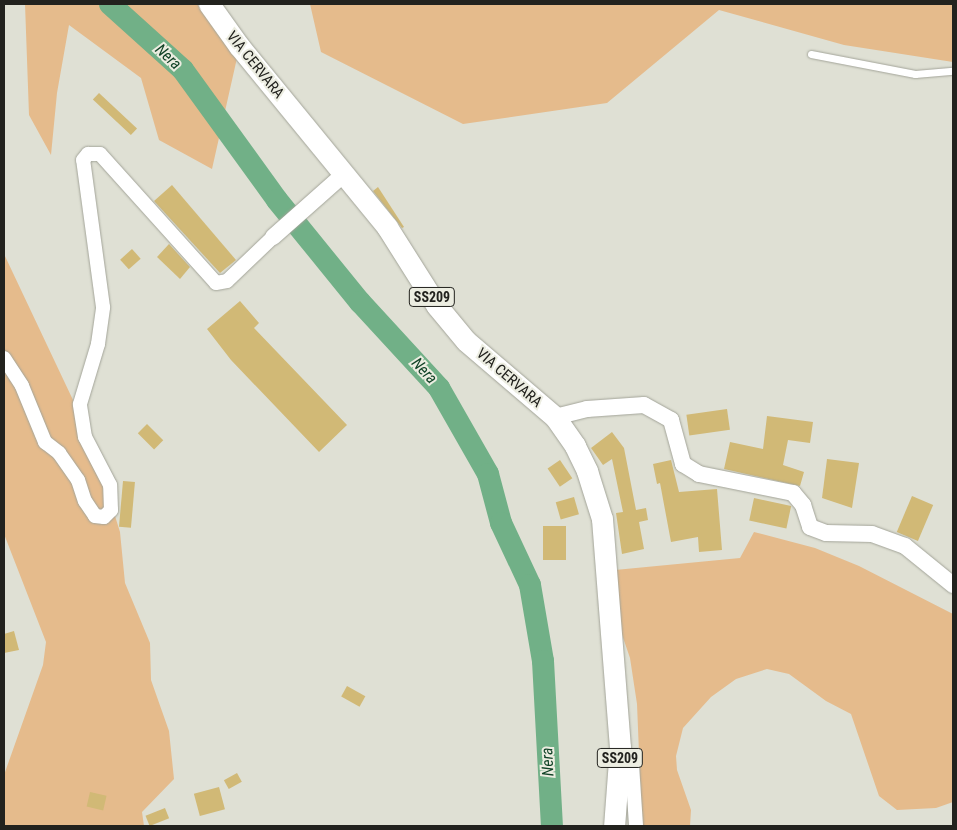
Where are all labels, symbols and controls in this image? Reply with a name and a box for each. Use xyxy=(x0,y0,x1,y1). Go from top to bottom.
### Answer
street label: VIA CERVARA xyxy=(222,28,288,102)
water label: Nera xyxy=(151,40,185,74)
road number: SS209 xyxy=(408,286,456,308)
street label: VIA CERVARA xyxy=(472,345,546,411)
water label: Nera xyxy=(407,354,441,388)
road number: SS209 xyxy=(596,746,644,770)
water label: Nera xyxy=(538,747,558,777)

